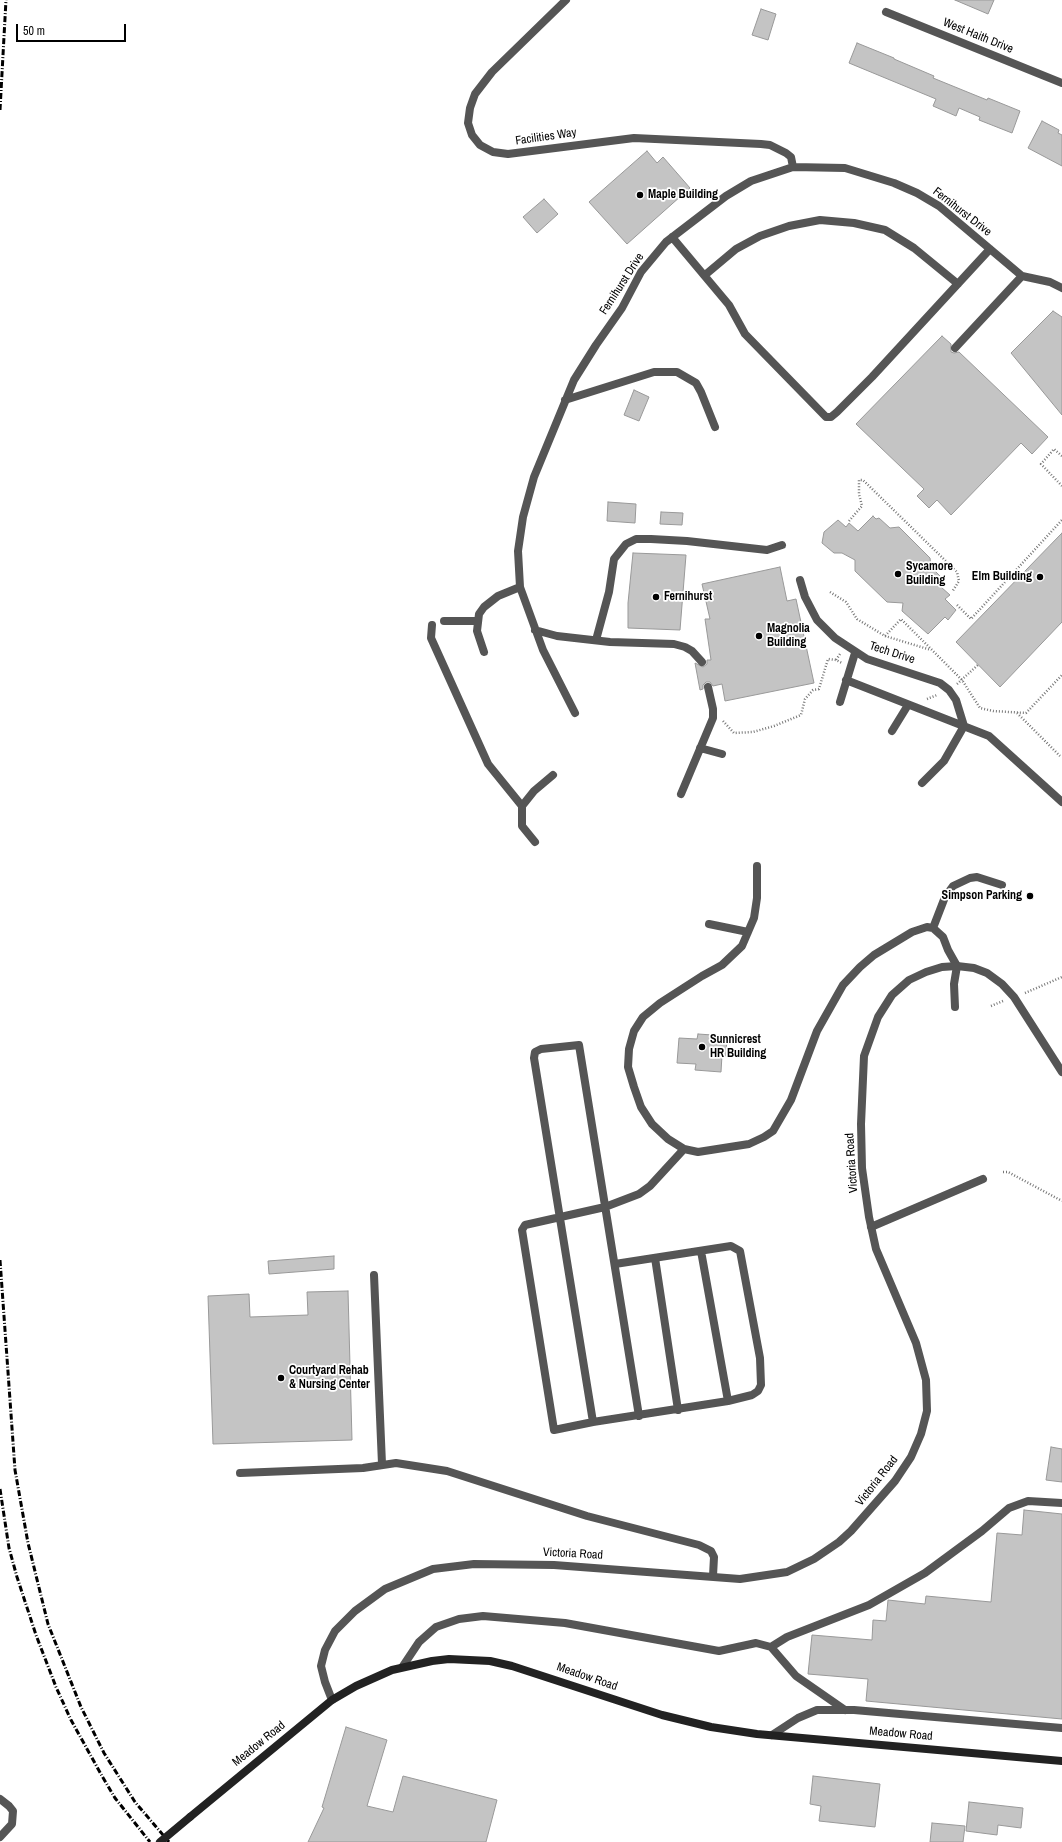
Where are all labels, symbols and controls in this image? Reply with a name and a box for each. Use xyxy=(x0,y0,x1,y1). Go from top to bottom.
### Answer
street label: West Haith Drive xyxy=(941,15,1015,57)
scale bar xyxy=(18,16,128,42)
text: 50 m xyxy=(23,23,45,39)
street label: Facilities Way xyxy=(515,126,577,148)
street label: Fernihurst Drive xyxy=(930,185,994,239)
place label: Maple Building xyxy=(648,188,718,202)
marker: Maple Building xyxy=(635,190,645,200)
street label: Fernihurst Drive xyxy=(597,250,647,318)
place label: Sycamore Building xyxy=(906,560,953,588)
marker: Sycamore Building xyxy=(893,569,903,579)
place label: Elm Building xyxy=(972,570,1032,584)
marker: Elm Building xyxy=(1035,572,1045,582)
place label: Fernihurst xyxy=(664,590,712,604)
marker: Fernihurst xyxy=(651,592,661,602)
place label: Magnolia Building xyxy=(767,622,810,650)
marker: Magnolia Building xyxy=(754,631,764,641)
street label: Tech Drive xyxy=(867,639,917,667)
place label: Simpson Parking xyxy=(942,889,1022,903)
marker: Simpson Parking xyxy=(1025,891,1035,901)
place label: Sunnicrest HR Building xyxy=(710,1033,766,1061)
marker: Sunnicrest HR Building xyxy=(697,1042,707,1052)
street label: Victoria Road xyxy=(843,1133,861,1193)
place label: Courtyard Rehab & Nursing Center xyxy=(289,1364,370,1392)
marker: Courtyard Rehab & Nursing Center xyxy=(276,1373,286,1383)
street label: Victoria Road xyxy=(853,1453,901,1509)
street label: Victoria Road xyxy=(543,1545,603,1563)
street label: Meadow Road xyxy=(555,1660,619,1694)
street label: Meadow Road xyxy=(230,1718,288,1770)
street label: Meadow Road xyxy=(869,1724,933,1744)

